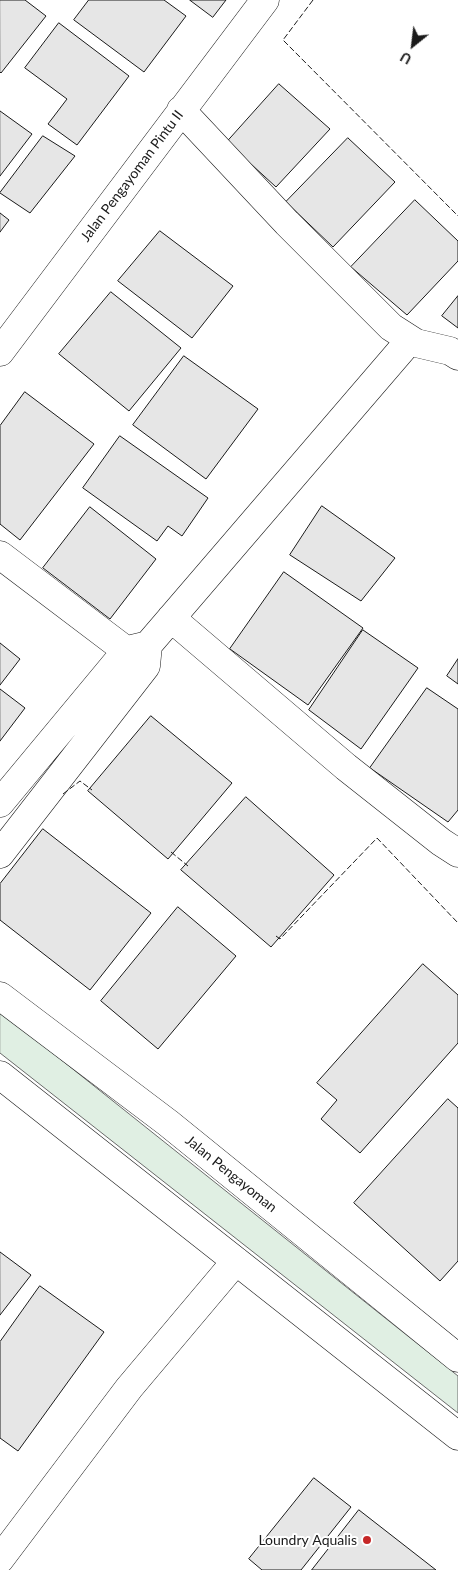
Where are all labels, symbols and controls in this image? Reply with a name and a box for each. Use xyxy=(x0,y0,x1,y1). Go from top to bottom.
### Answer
north arrow xyxy=(388,20,438,70)
text: U xyxy=(397,49,414,69)
street label: Jalan Pengayoman Pintu II xyxy=(77,107,187,245)
street label: Jalan Pengayoman xyxy=(182,1132,280,1216)
place label: Loundry Aqualis xyxy=(258,1532,357,1548)
marker: Loundry Aqualis xyxy=(361,1534,373,1546)

